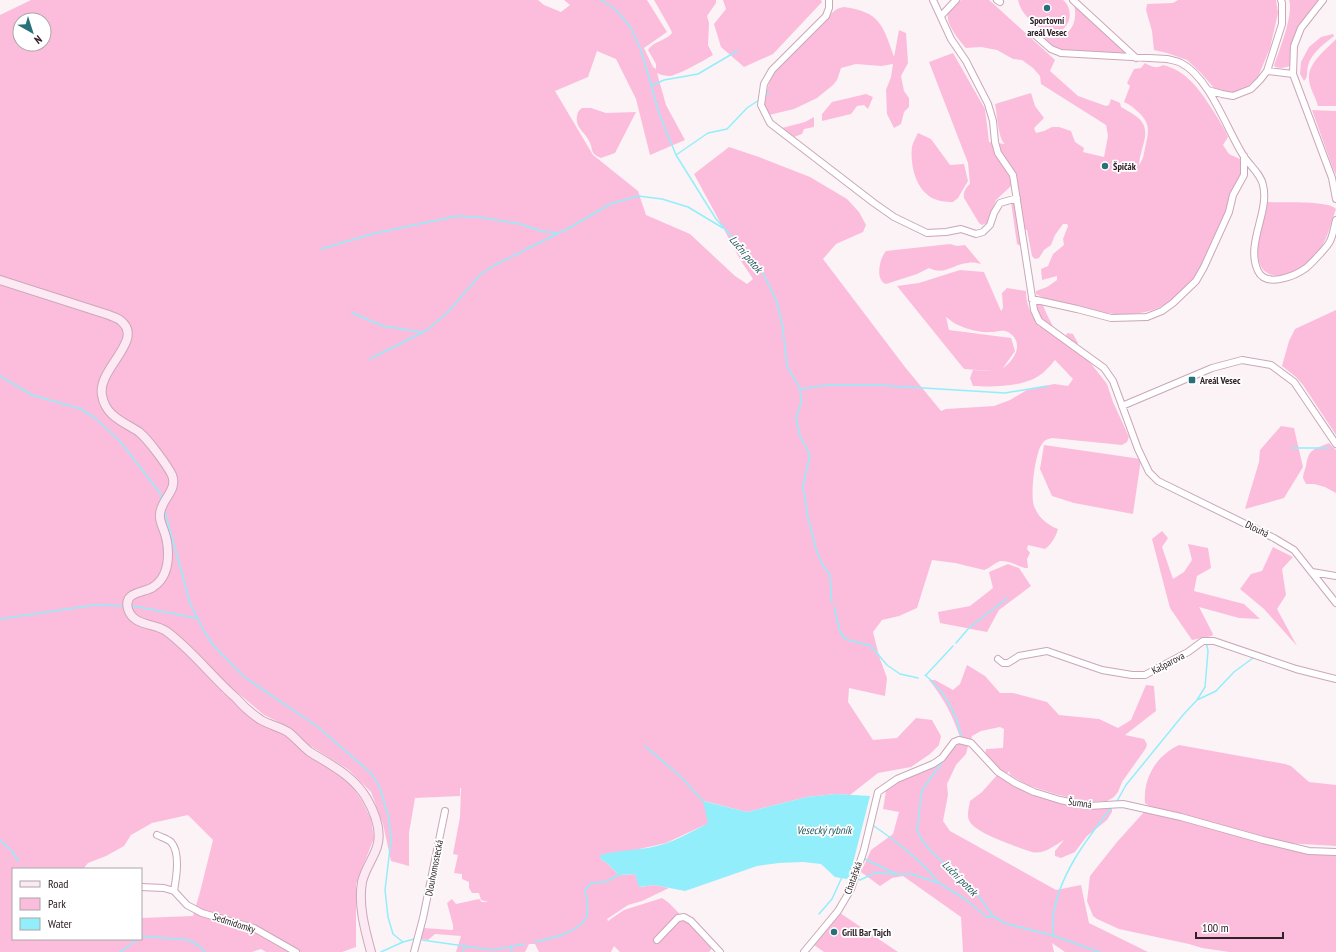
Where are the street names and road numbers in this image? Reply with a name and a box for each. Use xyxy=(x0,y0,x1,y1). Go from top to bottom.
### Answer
street label: Dlouhá xyxy=(1243,518,1271,540)
street label: Kašparova xyxy=(1149,649,1187,677)
street label: Šumná xyxy=(1067,795,1093,811)
street label: Dlouhomostecká xyxy=(422,839,446,897)
street label: Chatařská xyxy=(841,860,865,896)
street label: Sedmidomky xyxy=(211,910,257,936)

